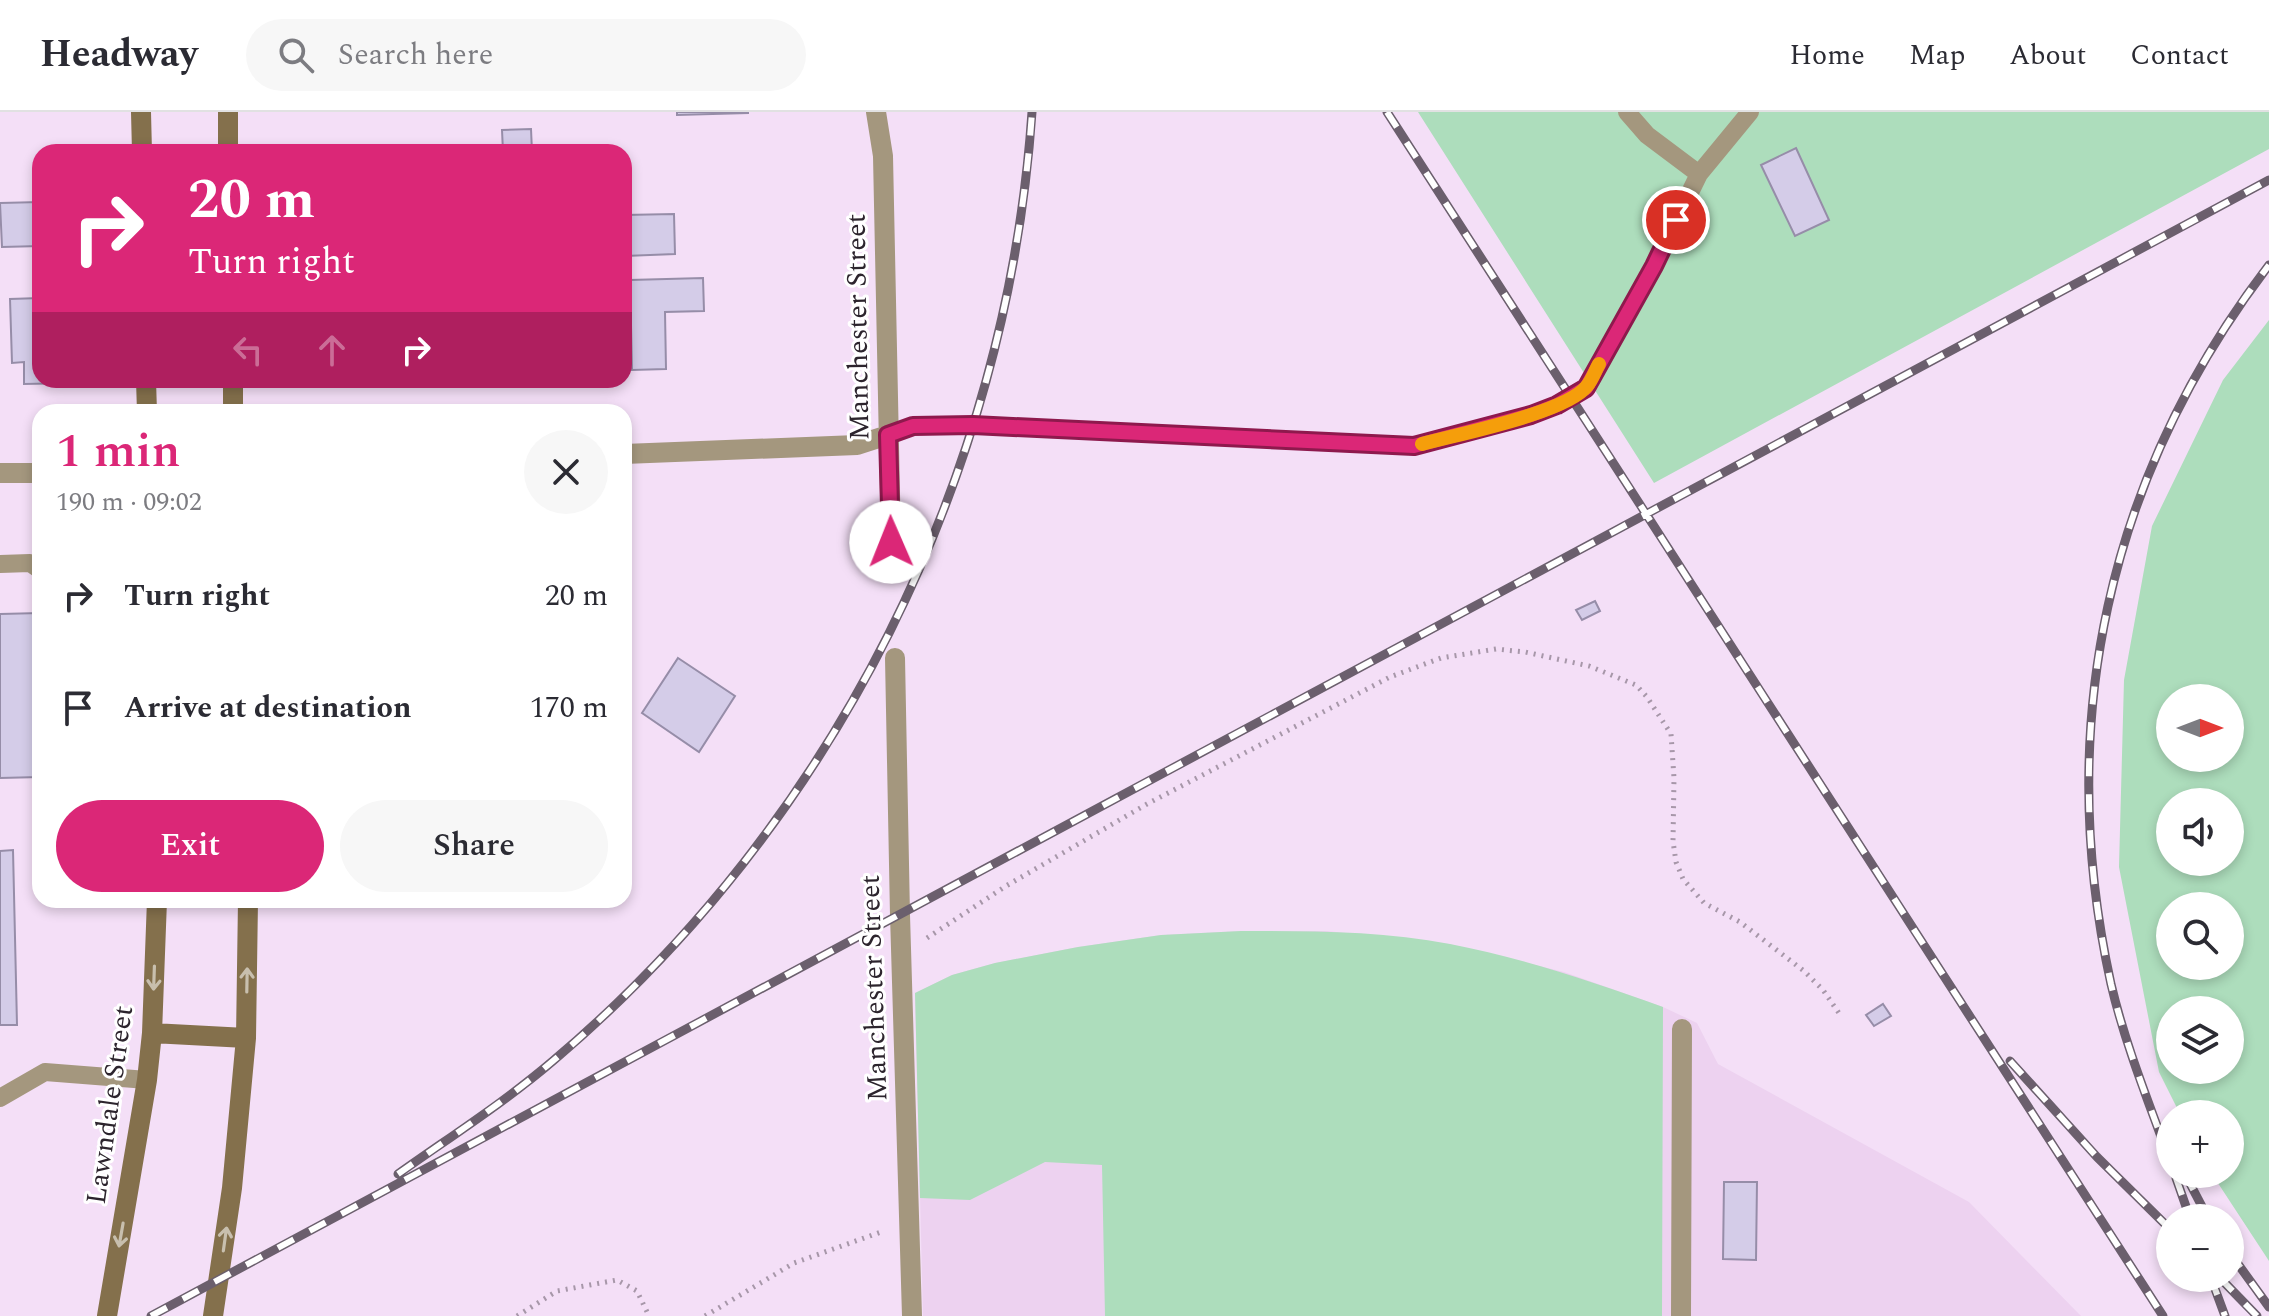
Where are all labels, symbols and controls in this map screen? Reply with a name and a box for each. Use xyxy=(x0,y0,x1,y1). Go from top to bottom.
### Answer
search box xyxy=(246,19,806,91)
text: Headway xyxy=(40,26,198,84)
text: Search here xyxy=(338,32,493,78)
icon: search xyxy=(274,33,318,77)
text: Home xyxy=(1789,34,1865,77)
text: Map xyxy=(1909,34,1965,77)
text: About xyxy=(2009,34,2086,77)
text: Contact xyxy=(2130,34,2229,77)
text: 20 m xyxy=(188,158,315,243)
icon: right xyxy=(56,176,160,280)
pin xyxy=(1642,186,1710,254)
icon: arrive xyxy=(1654,198,1698,242)
street label: Manchester Street xyxy=(835,213,881,441)
text: Turn right xyxy=(188,235,355,290)
icon: left xyxy=(226,328,270,372)
icon: ahead xyxy=(310,328,354,372)
icon: right xyxy=(394,328,438,372)
text: 1 min xyxy=(56,415,181,488)
button: close xyxy=(524,430,608,514)
text: 190 m · 09:02 xyxy=(56,482,202,522)
position arrow xyxy=(849,500,933,584)
text: Turn right xyxy=(124,573,270,619)
text: 20 m xyxy=(545,573,608,619)
icon: right xyxy=(56,574,100,618)
north arrow xyxy=(2156,684,2244,772)
map controls xyxy=(2156,684,2244,1292)
text: Arrive at destination xyxy=(124,685,411,731)
text: 170 m xyxy=(530,685,608,731)
icon: arrive xyxy=(56,686,100,730)
button: sound xyxy=(2156,788,2244,876)
button: Exit xyxy=(56,800,324,892)
button: Share xyxy=(340,800,608,892)
street label: Manchester Street xyxy=(849,874,899,1102)
button: search xyxy=(2156,892,2244,980)
one-way arrow xyxy=(146,964,161,991)
one-way arrow xyxy=(239,967,255,994)
button: layers xyxy=(2156,996,2244,1084)
street label: Lawndale Street xyxy=(75,1003,145,1207)
button: + xyxy=(2156,1100,2244,1188)
button: − xyxy=(2156,1204,2244,1292)
one-way arrow xyxy=(112,1222,127,1248)
one-way arrow xyxy=(218,1227,233,1252)

